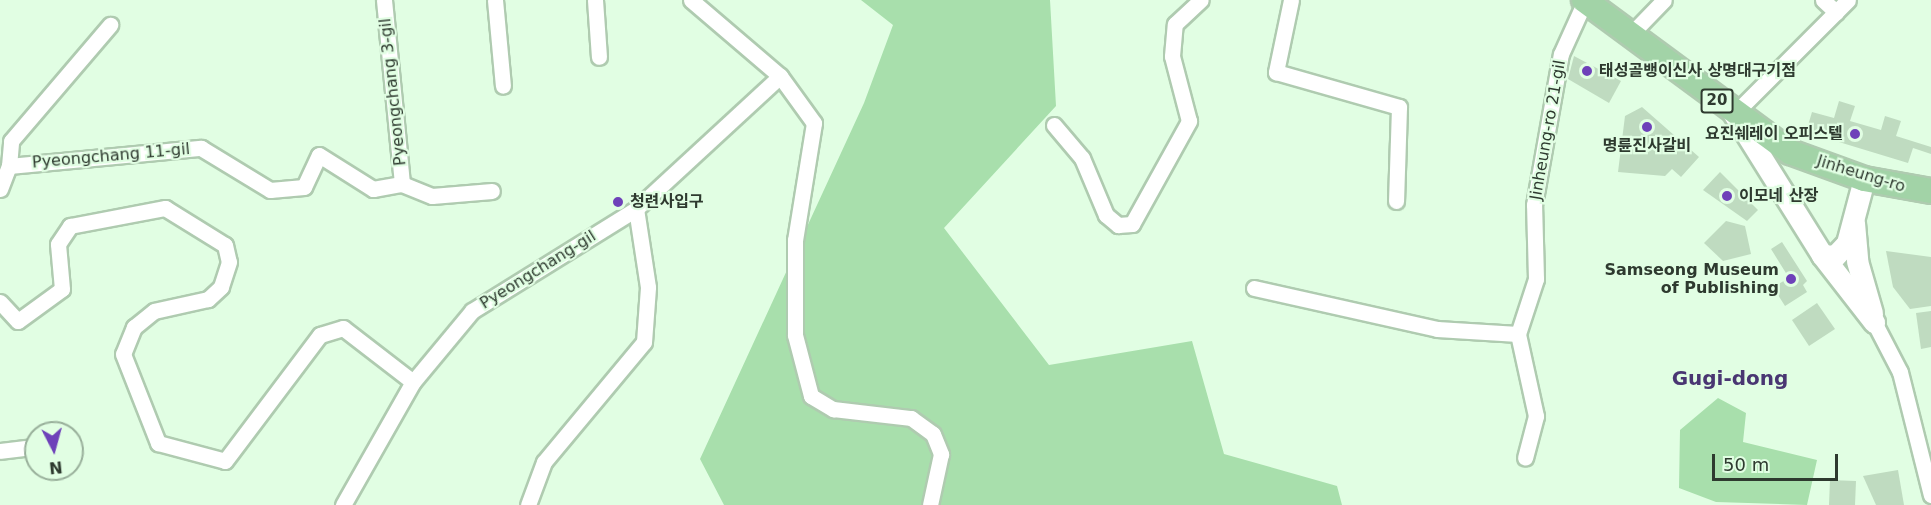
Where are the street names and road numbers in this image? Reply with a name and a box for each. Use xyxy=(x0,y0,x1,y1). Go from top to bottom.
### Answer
street label: Pyeongchang 3-gil xyxy=(376,17,410,167)
street label: Jinheung-ro 21-gil xyxy=(1526,59,1570,201)
road number: 20 xyxy=(1700,89,1734,113)
street label: Pyeongchang 11-gil xyxy=(31,140,191,172)
street label: Jinheung-ro xyxy=(1814,151,1908,197)
street label: Pyeongchang-gil xyxy=(477,227,599,313)

